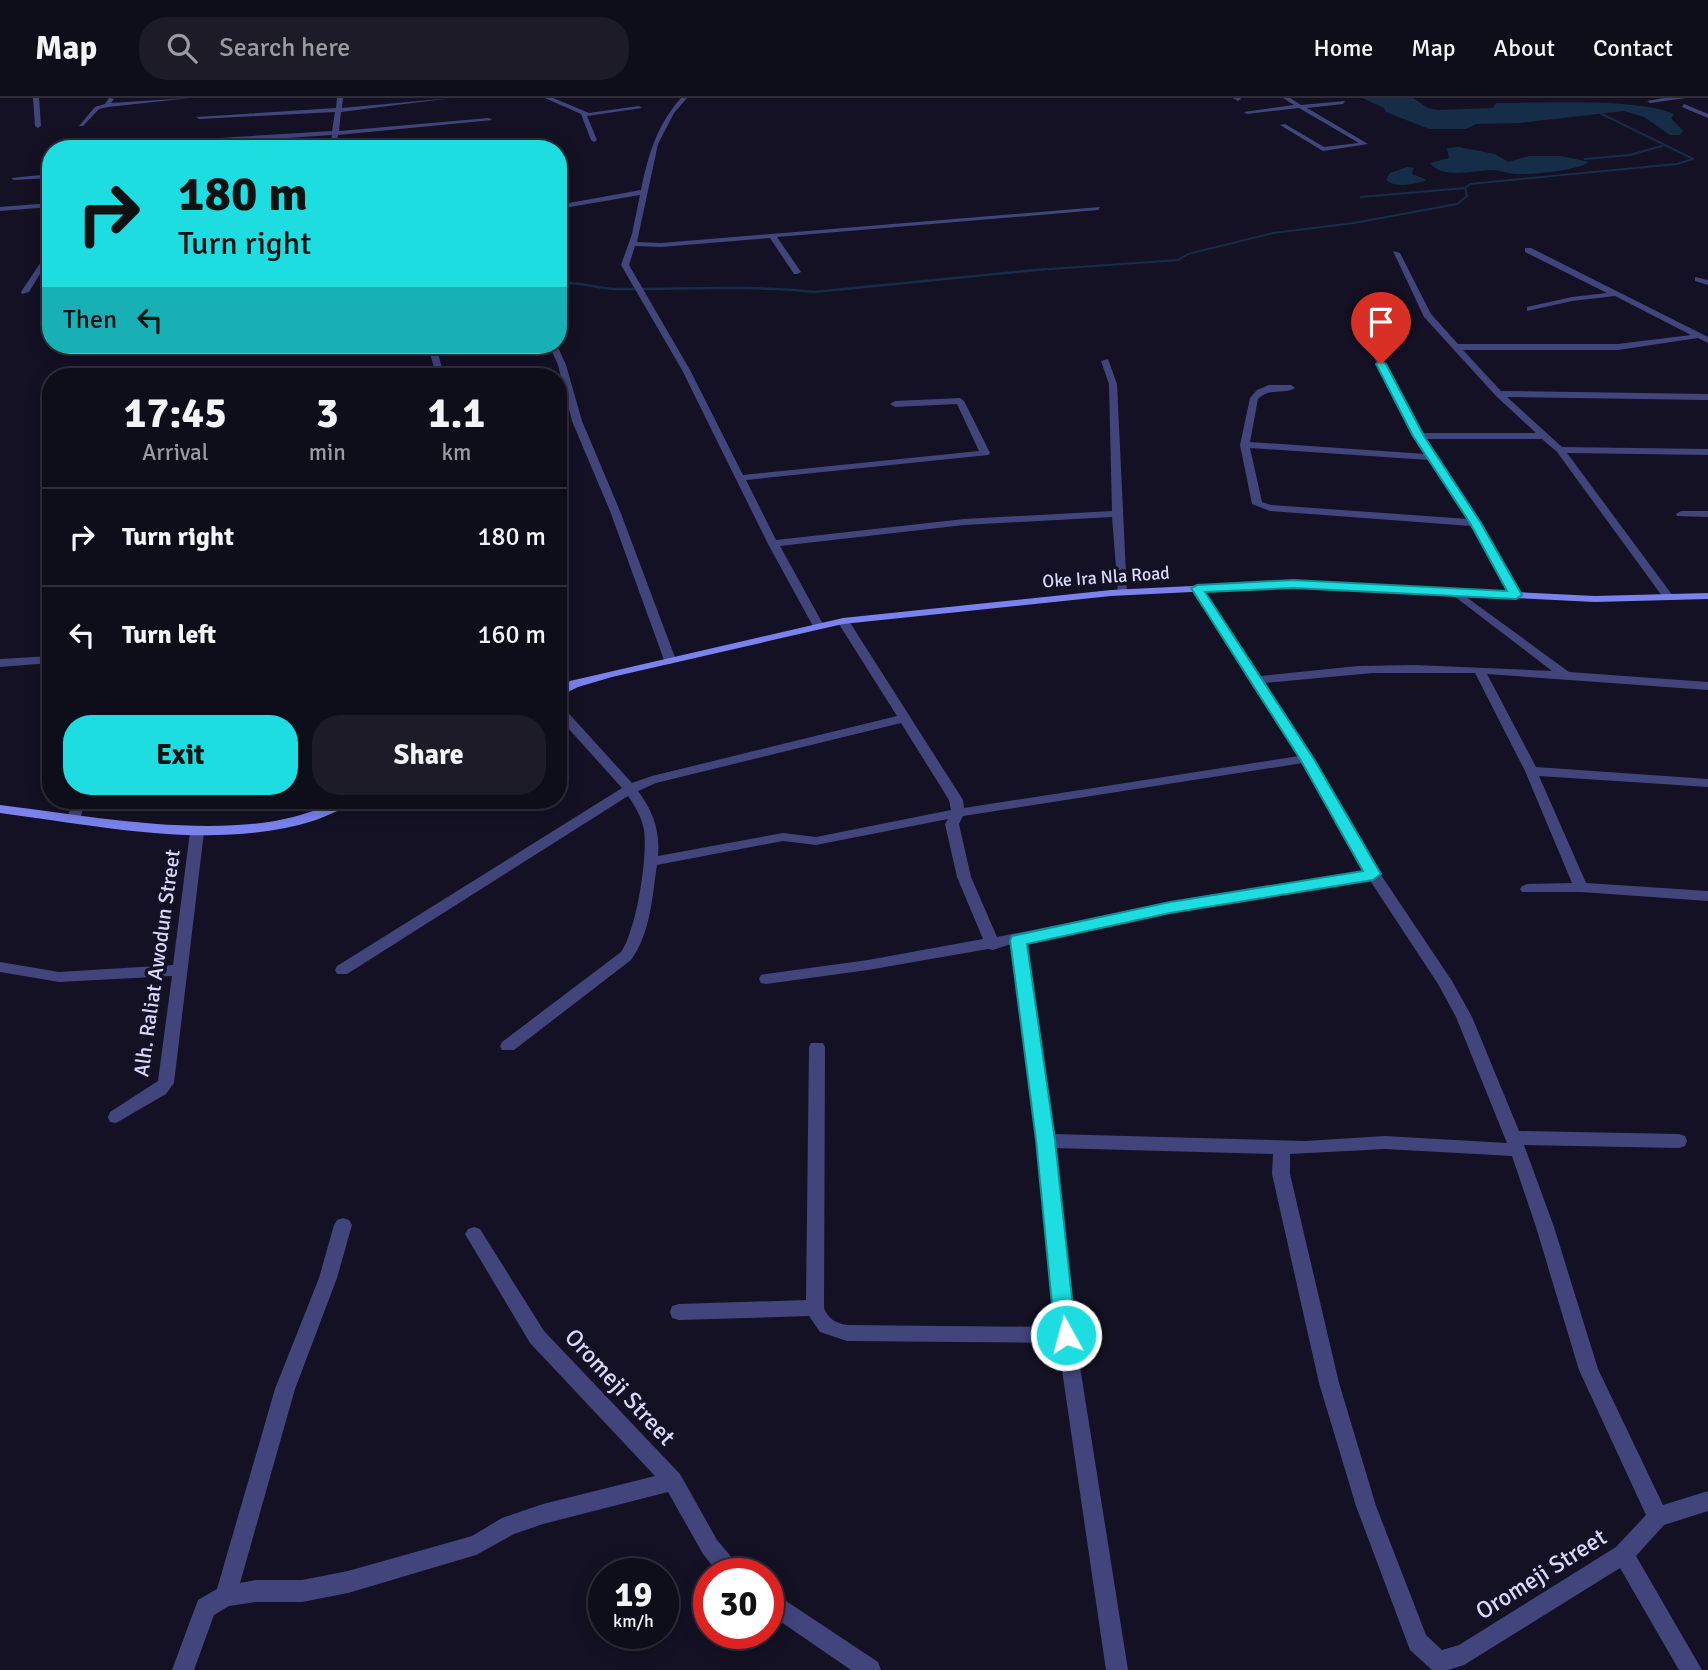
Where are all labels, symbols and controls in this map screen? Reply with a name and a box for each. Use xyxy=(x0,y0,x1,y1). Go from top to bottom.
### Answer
search box xyxy=(139,17,629,80)
text: Map xyxy=(35,28,97,69)
icon: search xyxy=(163,29,201,67)
text: Search here xyxy=(219,32,350,64)
text: Home xyxy=(1313,33,1373,63)
text: Map xyxy=(1411,33,1456,63)
text: About xyxy=(1494,33,1555,63)
text: Contact xyxy=(1593,33,1673,63)
text: 180 m xyxy=(178,164,308,224)
icon: right xyxy=(63,168,154,259)
text: Turn right xyxy=(178,224,311,263)
pin xyxy=(1351,292,1411,364)
icon: left xyxy=(131,301,169,339)
icon: arrive xyxy=(1362,303,1400,341)
text: Then xyxy=(63,304,117,336)
text: 17:45 xyxy=(124,388,227,439)
text: 3 xyxy=(316,388,339,439)
text: 1.1 xyxy=(428,388,485,439)
text: Arrival xyxy=(142,438,209,467)
text: min xyxy=(309,438,346,467)
text: km xyxy=(442,438,471,467)
icon: right xyxy=(63,518,101,556)
text: Turn right xyxy=(122,521,234,553)
text: 180 m xyxy=(477,521,546,553)
street label: Oke Ira Nla Road xyxy=(1042,562,1170,592)
icon: left xyxy=(63,616,101,654)
text: Turn left xyxy=(122,619,216,651)
text: 160 m xyxy=(477,619,546,651)
button: Exit xyxy=(63,715,298,795)
button: Share xyxy=(312,715,546,795)
street label: Alh. Raliat Awodun Street xyxy=(128,848,186,1078)
position arrow xyxy=(1029,1298,1103,1372)
street label: Oromeji Street xyxy=(558,1322,682,1452)
street label: Oromeji Street xyxy=(1470,1522,1612,1626)
speed limit sign: 30 xyxy=(693,1558,784,1649)
text: 19 xyxy=(615,1573,652,1616)
text: km/h xyxy=(613,1610,654,1632)

